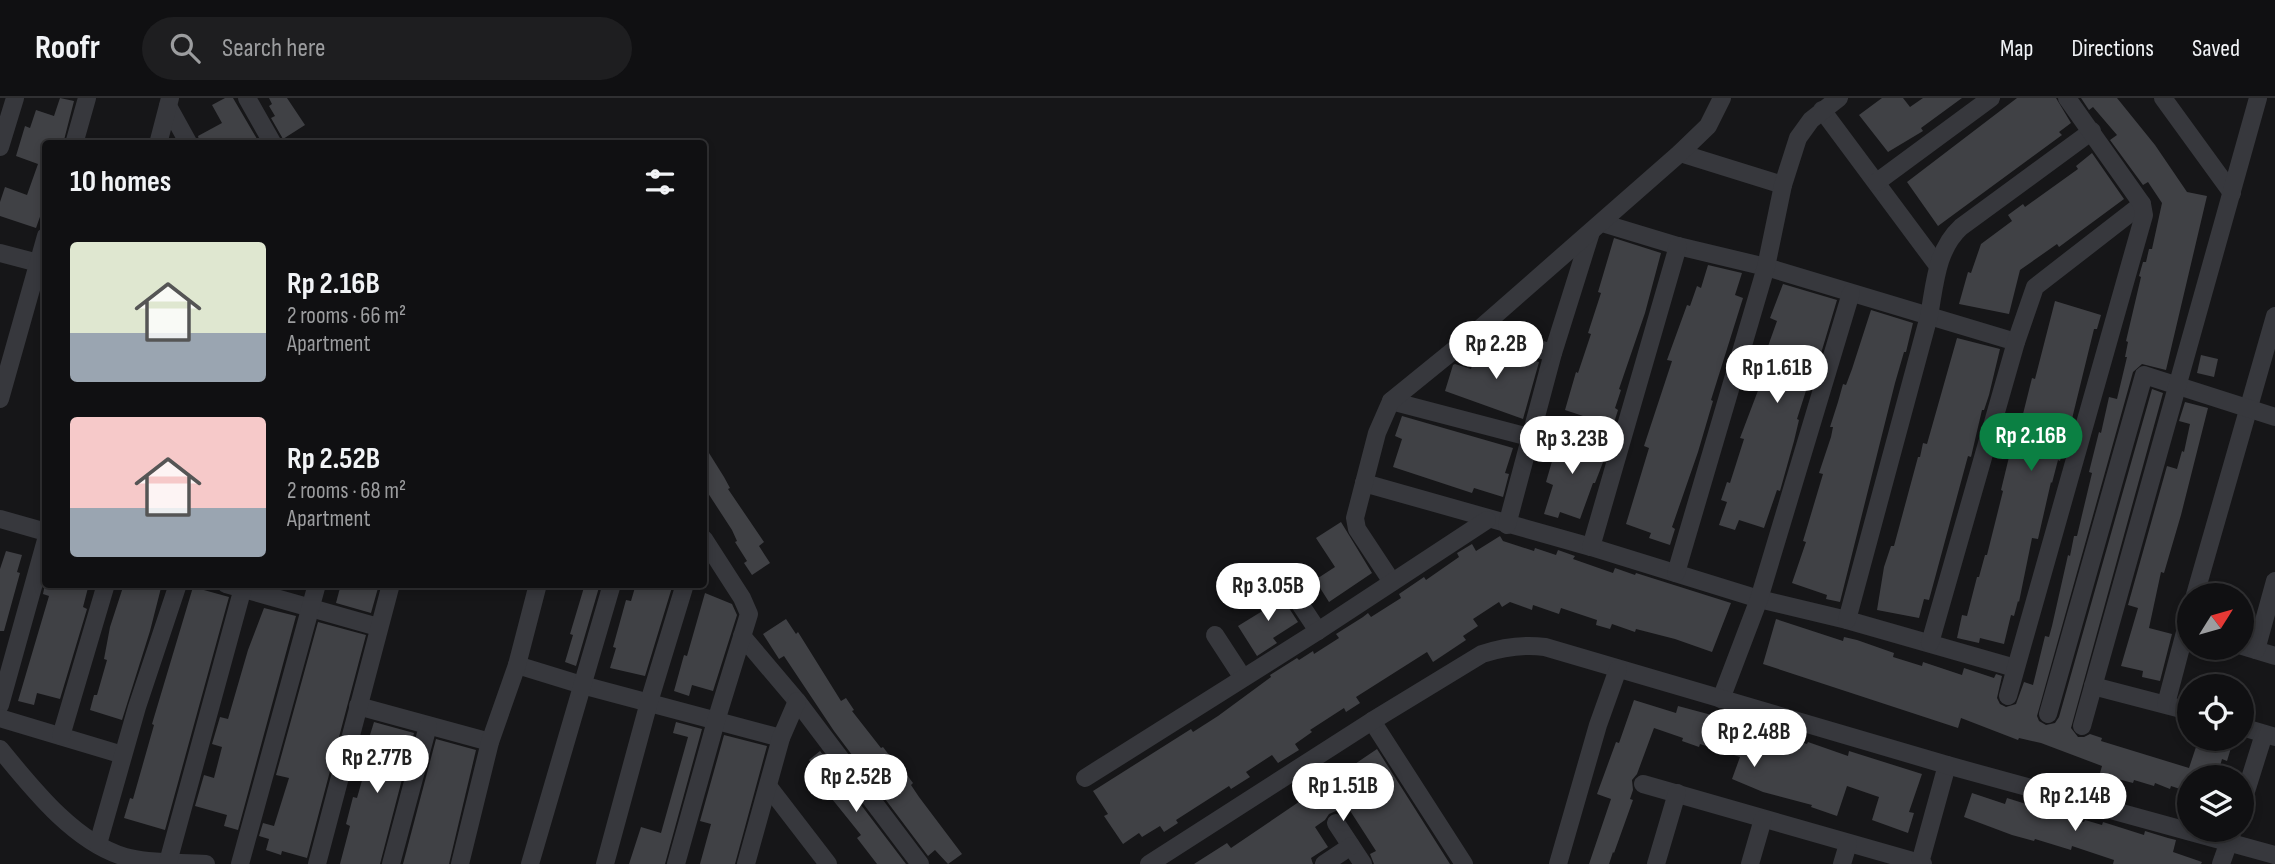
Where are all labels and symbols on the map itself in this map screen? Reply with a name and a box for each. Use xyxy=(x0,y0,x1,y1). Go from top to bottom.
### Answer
pin: Rp 2.2B xyxy=(1431,322,1561,381)
pin: Rp 1.61B xyxy=(1705,345,1849,405)
pin: Rp 2.16B xyxy=(1959,414,2103,473)
pin: Rp 3.23B xyxy=(1500,416,1644,476)
pin: Rp 3.05B xyxy=(1196,564,1340,623)
north arrow xyxy=(2177,583,2254,660)
pin: Rp 2.48B xyxy=(1682,710,1826,769)
pin: Rp 2.77B xyxy=(305,736,449,795)
pin: Rp 2.52B xyxy=(784,754,928,814)
pin: Rp 1.51B xyxy=(1271,764,1415,823)
pin: Rp 2.14B xyxy=(2003,774,2147,833)

